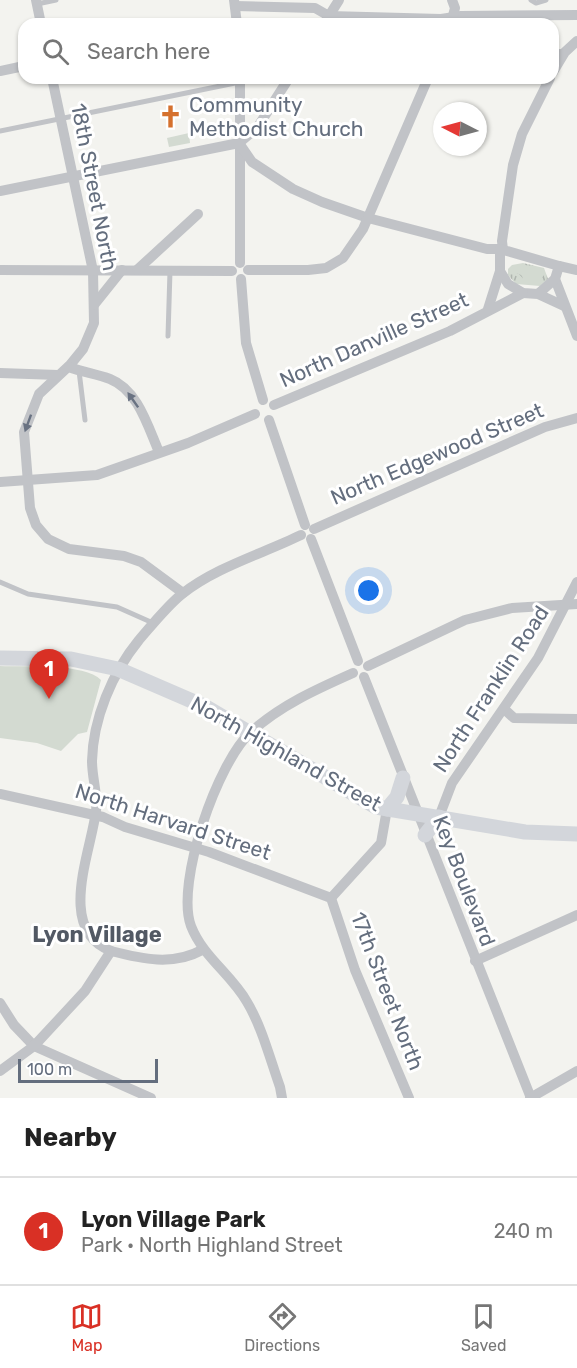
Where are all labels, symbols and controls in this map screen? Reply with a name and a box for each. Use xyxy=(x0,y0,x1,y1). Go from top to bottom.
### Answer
search box xyxy=(18,18,559,84)
icon: search xyxy=(39,35,72,68)
text: Search here xyxy=(87,38,210,65)
place label: Community Methodist Church xyxy=(189,92,364,141)
street label: 18th Street North xyxy=(66,101,123,273)
north arrow xyxy=(433,102,487,156)
church icon: Community Methodist Church xyxy=(158,104,184,130)
street label: North Danville Street xyxy=(276,287,472,392)
one-way arrow xyxy=(127,392,139,408)
street label: North Edgewood Street xyxy=(327,397,547,510)
one-way arrow xyxy=(23,414,33,432)
your location xyxy=(354,576,383,605)
street label: North Franklin Road xyxy=(427,601,554,777)
pin: 1 xyxy=(29,650,68,699)
street label: North Highland Street xyxy=(187,691,386,816)
street label: North Harvard Street xyxy=(72,778,274,865)
street label: Key Boulevard xyxy=(428,812,501,950)
street label: 17th Street North xyxy=(346,908,429,1073)
district label: Lyon Village xyxy=(32,921,162,948)
scale bar xyxy=(18,1056,158,1084)
text: 100 m xyxy=(27,1060,72,1079)
text: Nearby xyxy=(24,1122,117,1153)
text: Lyon Village Park xyxy=(81,1206,266,1233)
text: 1 xyxy=(39,1219,48,1243)
text: 240 m xyxy=(494,1219,553,1243)
text: Park · North Highland Street xyxy=(81,1233,343,1257)
tab: Map xyxy=(70,1300,103,1355)
tab: Directions xyxy=(244,1300,320,1355)
tab: Saved xyxy=(461,1300,507,1355)

